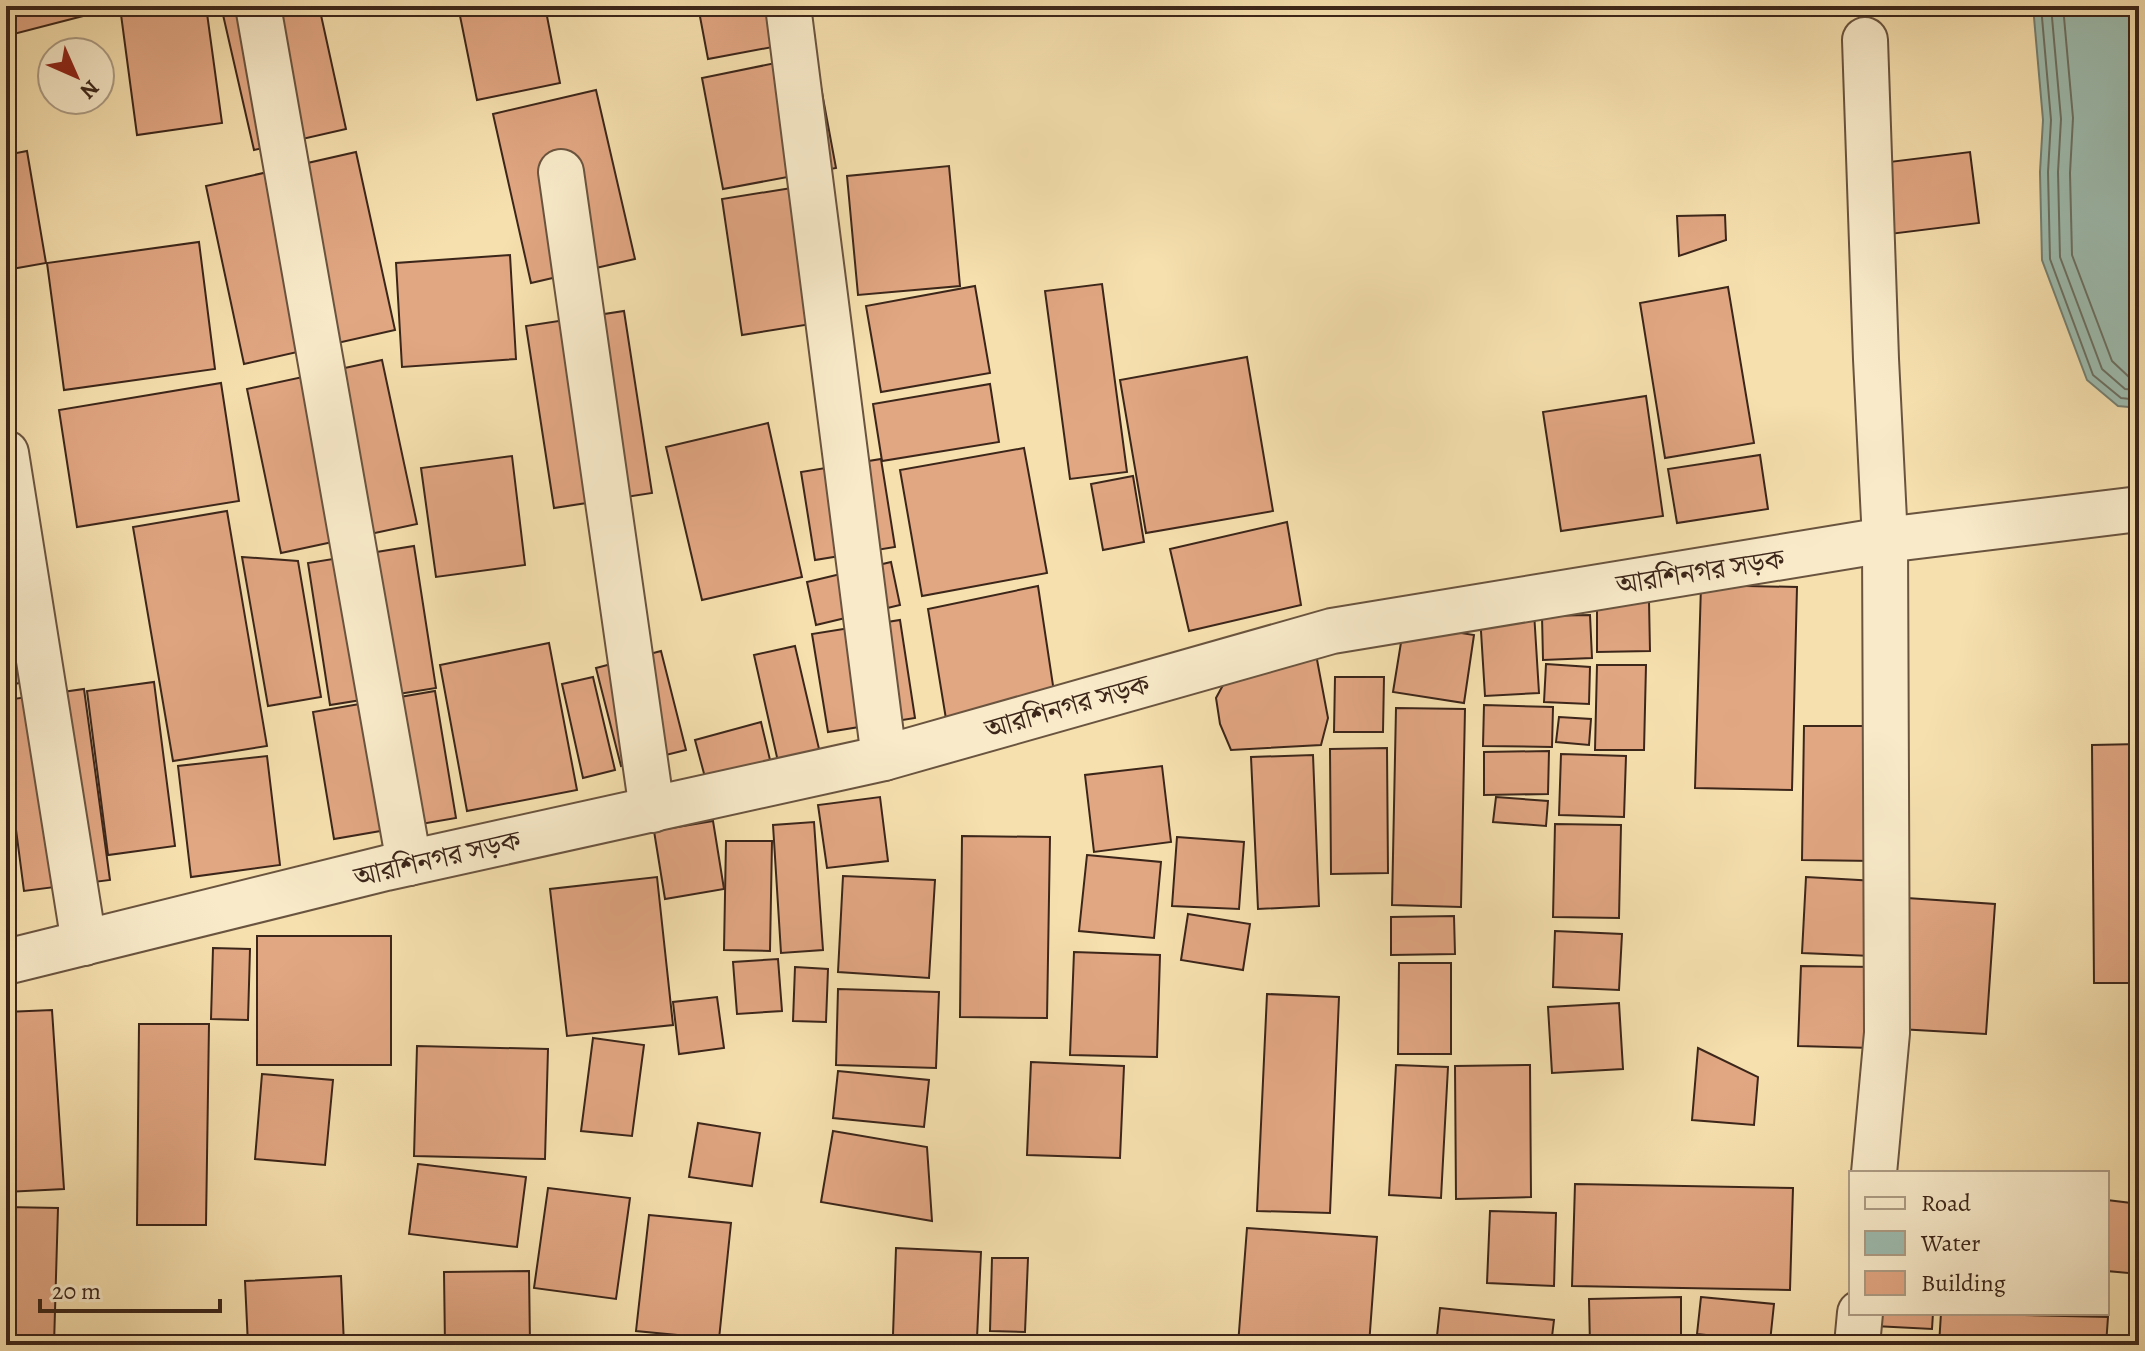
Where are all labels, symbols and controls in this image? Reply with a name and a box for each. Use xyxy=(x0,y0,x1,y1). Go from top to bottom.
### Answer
north arrow xyxy=(36,36,116,116)
text: N xyxy=(73,73,106,106)
street label: আরশিনগর সড়ক xyxy=(1612,540,1788,604)
street label: আরশিনগর সড়ক xyxy=(980,665,1155,749)
street label: আরশিনগর সড়ক xyxy=(349,821,525,897)
legend xyxy=(1849,1171,2109,1315)
text: Road xyxy=(1921,1187,1971,1219)
text: Water xyxy=(1920,1227,1981,1259)
scale bar xyxy=(40,1263,220,1313)
text: Building xyxy=(1921,1267,2006,1299)
text: 20 m xyxy=(52,1275,101,1307)

